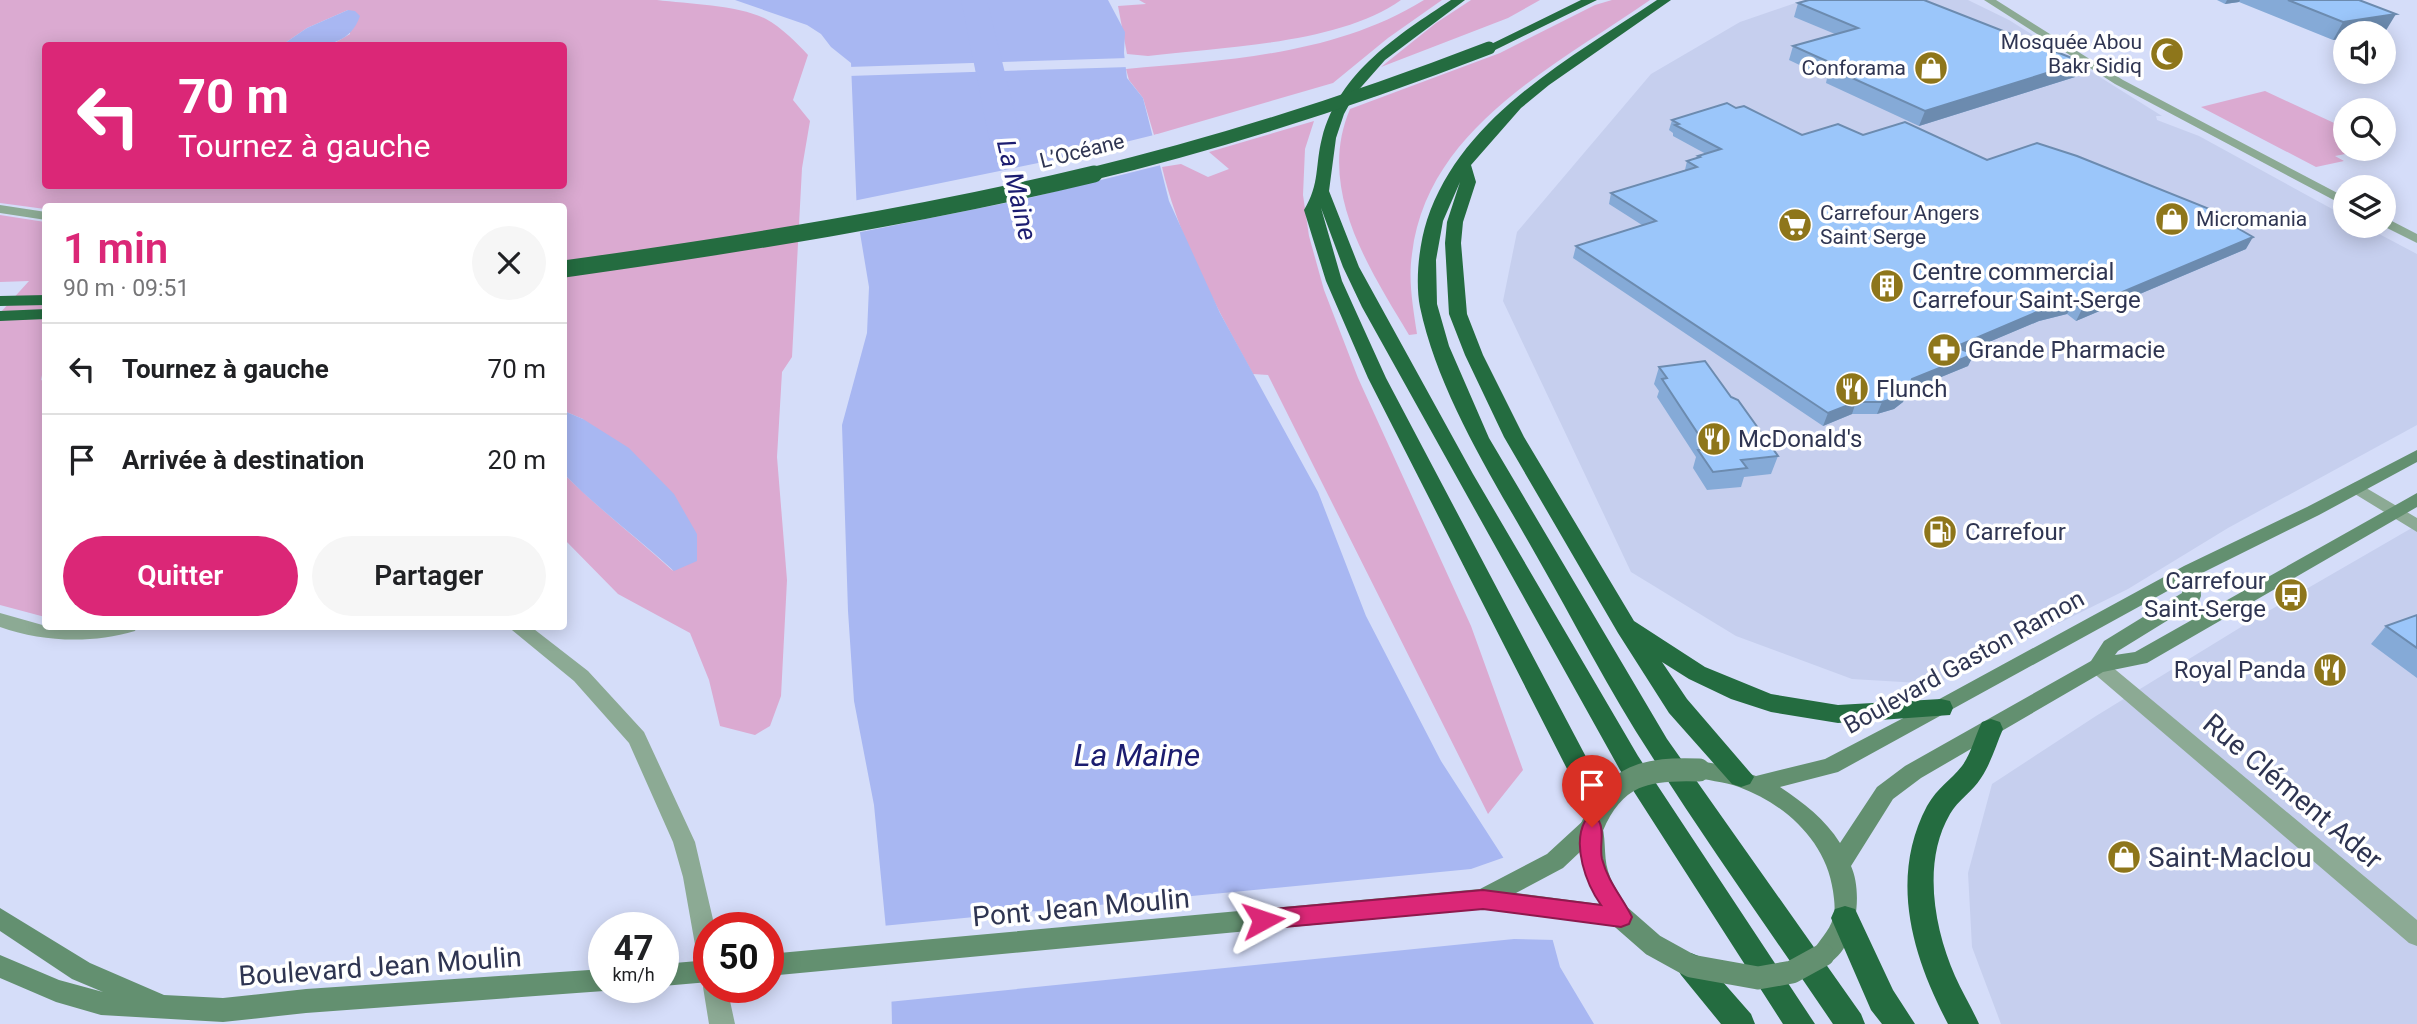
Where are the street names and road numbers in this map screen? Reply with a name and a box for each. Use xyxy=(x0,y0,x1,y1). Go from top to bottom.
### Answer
street label: L’Océane xyxy=(1037,129,1127,173)
street label: Boulevard Gaston Ramon xyxy=(1839,584,2089,740)
street label: Rue Clément Ader xyxy=(2196,707,2389,876)
street label: Pont Jean Moulin xyxy=(971,882,1191,933)
street label: Boulevard Jean Moulin xyxy=(237,940,523,993)

